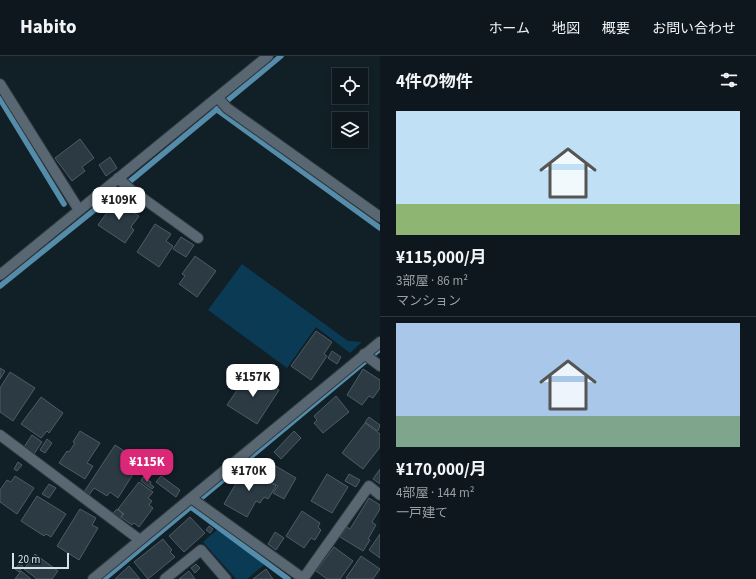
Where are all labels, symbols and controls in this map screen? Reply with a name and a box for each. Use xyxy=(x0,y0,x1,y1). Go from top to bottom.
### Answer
text: Habito xyxy=(20,14,76,41)
text: ホーム xyxy=(488,19,530,39)
text: 地図 xyxy=(552,19,580,39)
text: 概要 xyxy=(602,19,630,39)
text: お問い合わせ xyxy=(652,19,736,39)
map controls xyxy=(332,68,368,148)
button: locate xyxy=(332,68,368,104)
icon: filters xyxy=(718,69,740,91)
text: 4件の物件 xyxy=(396,70,473,94)
button: layers xyxy=(332,112,368,148)
icon: home xyxy=(532,137,604,209)
pin: ¥109K xyxy=(91,187,147,221)
text: ¥109K xyxy=(101,191,137,209)
text: ¥115,000/月 xyxy=(396,246,487,270)
text: 3部屋 · 86 m² xyxy=(396,272,468,290)
text: マンション xyxy=(396,292,461,310)
icon: home xyxy=(532,349,604,421)
pin: ¥157K xyxy=(225,364,281,398)
text: ¥157K xyxy=(235,368,271,386)
pin: ¥115K xyxy=(119,449,175,483)
text: ¥115K xyxy=(129,453,165,471)
pin: ¥170K xyxy=(221,458,277,492)
text: ¥170,000/月 xyxy=(396,458,487,482)
text: ¥170K xyxy=(231,462,267,480)
text: 4部屋 · 144 m² xyxy=(396,484,474,502)
text: 一戸建て xyxy=(396,504,448,522)
scale bar xyxy=(12,551,69,570)
text: 20 m xyxy=(18,552,40,567)

